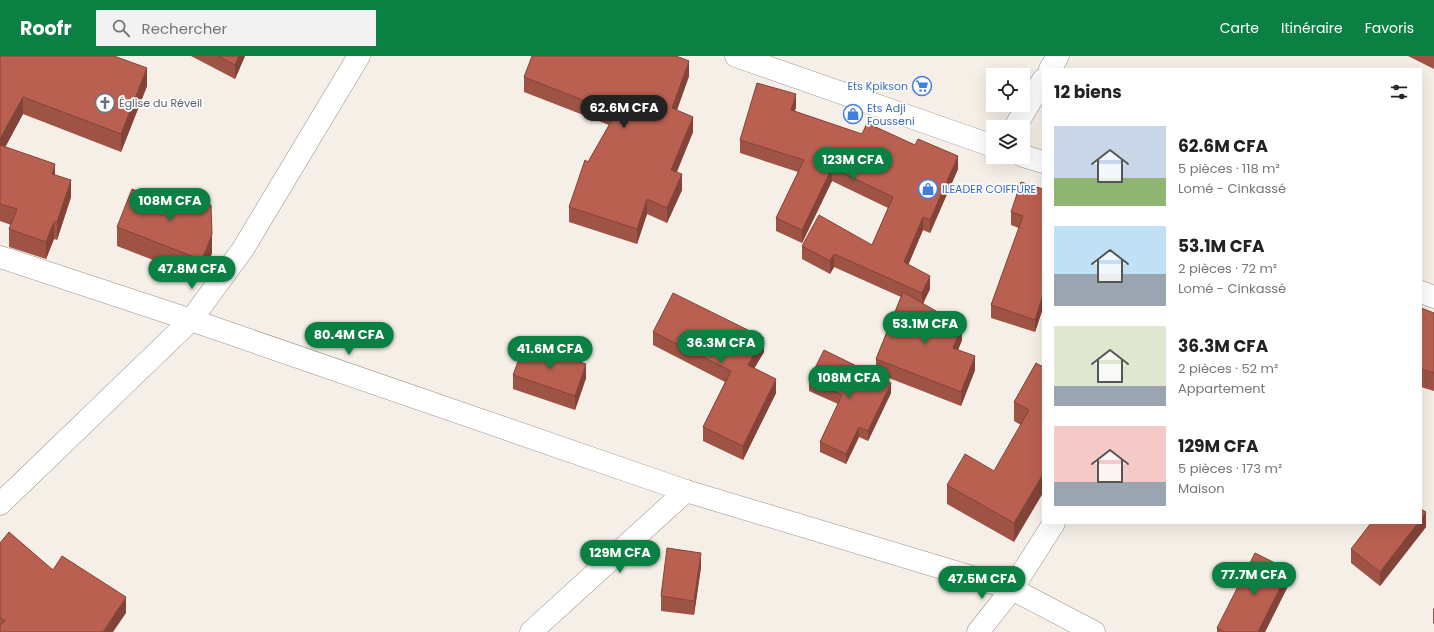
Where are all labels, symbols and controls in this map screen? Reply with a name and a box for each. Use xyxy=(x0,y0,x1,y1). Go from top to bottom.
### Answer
search box xyxy=(96,10,376,46)
text: Roofr xyxy=(20,15,72,42)
icon: search xyxy=(110,17,132,39)
text: Rechercher xyxy=(142,18,227,39)
text: Carte xyxy=(1220,18,1259,38)
text: Itinéraire xyxy=(1281,18,1343,38)
text: Favoris xyxy=(1365,18,1414,38)
map controls xyxy=(986,68,1030,164)
button: locate xyxy=(986,68,1030,112)
supermarket icon: Ets Kpikson xyxy=(911,75,933,97)
place label: Ets Kpikson xyxy=(847,78,908,94)
text: 12 biens xyxy=(1054,80,1122,104)
icon: filters xyxy=(1388,81,1410,103)
church icon: Église du Réveil xyxy=(94,92,116,114)
place label: Église du Réveil xyxy=(119,95,202,111)
pin: 62.6M CFA xyxy=(578,95,670,129)
text: 62.6M CFA xyxy=(590,98,658,117)
place label: Ets Adji Fousseni xyxy=(867,100,915,129)
shop icon: Ets Adji Fousseni xyxy=(842,103,864,125)
button: layers xyxy=(986,120,1030,164)
text: 62.6M CFA xyxy=(1178,134,1268,158)
icon: home xyxy=(1086,142,1134,190)
pin: 123M CFA xyxy=(812,147,894,181)
text: 123M CFA xyxy=(822,150,884,169)
text: 5 pièces · 118 m² xyxy=(1178,159,1280,178)
shop icon: lLEADER COIFFURE xyxy=(917,178,939,200)
text: Lomé - Cinkassé xyxy=(1178,179,1286,198)
place label: lLEADER COIFFURE xyxy=(942,181,1036,197)
pin: 108M CFA xyxy=(129,188,211,222)
text: 108M CFA xyxy=(138,191,202,210)
text: 53.1M CFA xyxy=(1178,234,1265,258)
icon: home xyxy=(1086,242,1134,290)
pin: 47.8M CFA xyxy=(146,256,238,290)
text: 47.8M CFA xyxy=(157,259,227,278)
text: 2 pièces · 72 m² xyxy=(1178,259,1277,278)
text: Lomé - Cinkassé xyxy=(1178,279,1286,298)
pin: 53.1M CFA xyxy=(879,311,971,345)
text: 53.1M CFA xyxy=(892,314,958,333)
pin: 80.4M CFA xyxy=(303,322,395,356)
text: 80.4M CFA xyxy=(314,325,384,344)
pin: 36.3M CFA xyxy=(675,330,767,364)
text: 36.3M CFA xyxy=(687,333,755,352)
text: 36.3M CFA xyxy=(1178,334,1268,358)
pin: 41.6M CFA xyxy=(504,336,596,370)
text: 41.6M CFA xyxy=(517,339,583,358)
icon: home xyxy=(1086,342,1134,390)
text: 2 pièces · 52 m² xyxy=(1178,359,1278,378)
pin: 108M CFA xyxy=(808,365,890,399)
text: 108M CFA xyxy=(817,368,881,387)
text: Appartement xyxy=(1178,379,1265,398)
text: 129M CFA xyxy=(1178,434,1259,458)
icon: home xyxy=(1086,442,1134,490)
text: 5 pièces · 173 m² xyxy=(1178,459,1282,478)
text: Maison xyxy=(1178,479,1225,498)
pin: 129M CFA xyxy=(579,540,661,574)
text: 129M CFA xyxy=(589,543,651,562)
pin: 77.7M CFA xyxy=(1208,562,1300,596)
text: 77.7M CFA xyxy=(1221,565,1287,584)
pin: 47.5M CFA xyxy=(936,566,1028,600)
text: 47.5M CFA xyxy=(947,569,1017,588)

